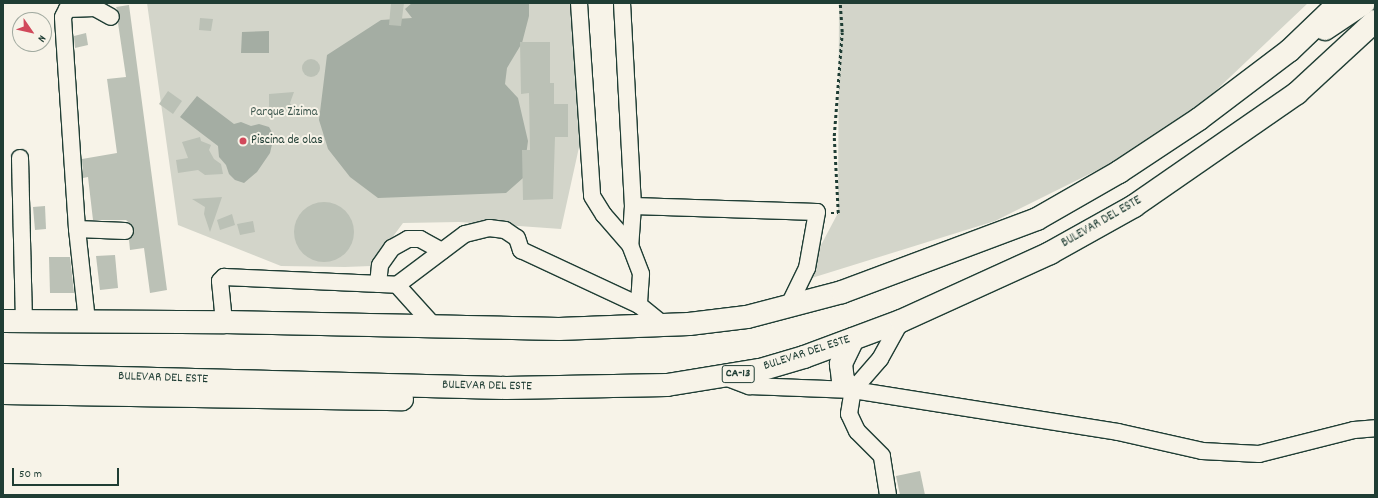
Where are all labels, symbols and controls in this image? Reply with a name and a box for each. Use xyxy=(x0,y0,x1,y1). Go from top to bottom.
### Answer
north arrow xyxy=(12,12,52,52)
text: N xyxy=(33,31,49,45)
park label: Parque Zizima xyxy=(250,105,318,121)
place label: Piscina de olas xyxy=(251,133,323,149)
marker: Piscina de olas xyxy=(238,136,248,146)
street label: BULEVAR DEL ESTE xyxy=(1059,194,1145,252)
street label: BULEVAR DEL ESTE xyxy=(762,333,852,375)
road number: CA-13 xyxy=(721,364,755,384)
street label: BULEVAR DEL ESTE xyxy=(118,370,208,388)
street label: BULEVAR DEL ESTE xyxy=(442,378,532,396)
scale bar xyxy=(14,460,121,486)
text: 50 m xyxy=(19,466,42,483)

